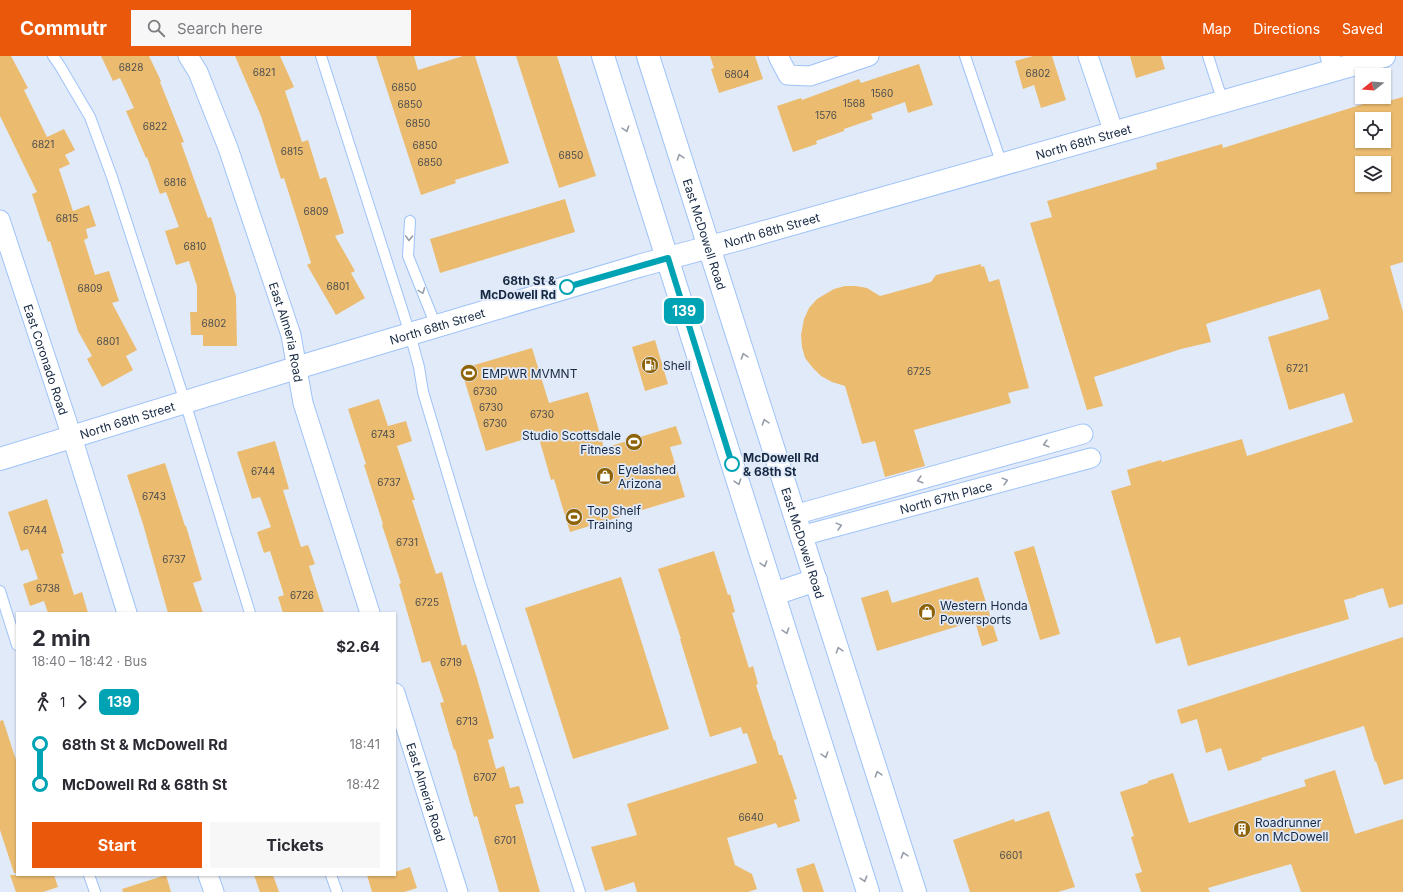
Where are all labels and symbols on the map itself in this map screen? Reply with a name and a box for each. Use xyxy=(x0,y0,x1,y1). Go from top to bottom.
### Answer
house number: 6828 xyxy=(119,61,143,73)
house number: 6821 xyxy=(253,66,275,78)
house number: 6802 xyxy=(1026,67,1050,79)
house number: 6804 xyxy=(724,68,750,80)
north arrow xyxy=(1355,68,1391,104)
house number: 6850 xyxy=(392,81,416,93)
house number: 1560 xyxy=(871,87,893,99)
house number: 1568 xyxy=(843,97,865,109)
house number: 6850 xyxy=(398,98,422,110)
house number: 1576 xyxy=(815,109,837,121)
house number: 6850 xyxy=(406,117,430,129)
house number: 6822 xyxy=(143,120,167,132)
street label: North 68th Street xyxy=(1034,121,1133,162)
one-way arrow xyxy=(621,125,630,132)
house number: 6821 xyxy=(32,138,54,150)
house number: 6850 xyxy=(413,139,437,151)
house number: 6815 xyxy=(281,145,303,157)
house number: 6850 xyxy=(559,149,583,161)
one-way arrow xyxy=(676,153,685,160)
house number: 6850 xyxy=(418,156,442,168)
house number: 6816 xyxy=(164,176,186,188)
street label: East McDowell Road xyxy=(680,177,730,292)
house number: 6809 xyxy=(304,205,328,217)
street label: North 68th Street xyxy=(722,209,821,250)
house number: 6815 xyxy=(56,212,78,224)
one-way arrow xyxy=(405,235,413,241)
house number: 6810 xyxy=(184,240,206,252)
place label: 68th St & McDowell Rd xyxy=(480,273,556,302)
marker: 68th St & McDowell Rd xyxy=(559,279,575,295)
street label: East Almeria Road xyxy=(266,280,307,383)
house number: 6801 xyxy=(327,280,349,292)
house number: 6809 xyxy=(78,282,102,294)
one-way arrow xyxy=(417,287,425,295)
line badge: 139 xyxy=(661,298,707,324)
street label: East Coronado Road xyxy=(21,302,72,417)
street label: North 68th Street xyxy=(388,305,487,347)
house number: 6802 xyxy=(202,317,226,329)
house number: 6801 xyxy=(97,335,119,347)
one-way arrow xyxy=(740,352,749,359)
fuel station icon: Shell xyxy=(640,355,660,375)
place label: Shell xyxy=(663,358,691,373)
house number: 6721 xyxy=(1286,362,1308,374)
sports icon: EMPWR MVMNT xyxy=(459,363,479,383)
house number: 6725 xyxy=(907,365,931,377)
place label: EMPWR MVMNT xyxy=(482,366,578,381)
house number: 6730 xyxy=(473,385,497,397)
street label: North 68th Street xyxy=(78,398,177,442)
house number: 6730 xyxy=(479,401,503,413)
house number: 6730 xyxy=(530,408,554,420)
house number: 6730 xyxy=(483,417,507,429)
one-way arrow xyxy=(761,418,770,425)
house number: 6743 xyxy=(371,428,395,440)
place label: Studio Scottsdale Fitness xyxy=(522,428,621,457)
sports icon: Studio Scottsdale Fitness xyxy=(624,432,644,452)
one-way arrow xyxy=(1042,439,1049,448)
place label: McDowell Rd & 68th St xyxy=(743,450,819,479)
marker: McDowell Rd & 68th St xyxy=(724,456,740,472)
place label: Eyelashed Arizona xyxy=(618,462,676,491)
house number: 6744 xyxy=(251,465,275,477)
shop icon: Eyelashed Arizona xyxy=(595,466,615,486)
one-way arrow xyxy=(917,475,924,483)
house number: 6737 xyxy=(377,476,401,488)
street label: North 67th Place xyxy=(898,477,994,517)
one-way arrow xyxy=(1001,477,1008,486)
one-way arrow xyxy=(733,479,741,486)
street label: East McDowell Road xyxy=(779,485,828,600)
house number: 6743 xyxy=(142,490,166,502)
place label: Top Shelf Training xyxy=(587,503,641,532)
sports icon: Top Shelf Training xyxy=(564,507,584,527)
one-way arrow xyxy=(835,522,842,531)
house number: 6744 xyxy=(23,524,47,536)
house number: 6731 xyxy=(396,536,418,548)
house number: 6737 xyxy=(162,553,186,565)
one-way arrow xyxy=(759,560,768,567)
house number: 6738 xyxy=(36,582,60,594)
house number: 6726 xyxy=(290,589,314,601)
house number: 6725 xyxy=(415,596,439,608)
place label: Western Honda Powersports xyxy=(940,598,1028,627)
shop icon: Western Honda Powersports xyxy=(917,602,937,622)
one-way arrow xyxy=(781,628,790,635)
one-way arrow xyxy=(835,647,843,654)
house number: 6719 xyxy=(440,656,462,668)
house number: 6713 xyxy=(456,715,478,727)
street label: East Almeria Road xyxy=(404,741,449,844)
one-way arrow xyxy=(820,752,829,759)
house number: 6707 xyxy=(473,771,497,783)
one-way arrow xyxy=(874,771,883,778)
house number: 6640 xyxy=(738,811,764,823)
place label: Roadrunner on McDowell xyxy=(1255,815,1328,844)
building icon: Roadrunner on McDowell xyxy=(1232,819,1252,839)
house number: 6701 xyxy=(494,834,516,846)
house number: 6601 xyxy=(1000,849,1022,861)
one-way arrow xyxy=(900,851,908,858)
one-way arrow xyxy=(859,875,868,882)

